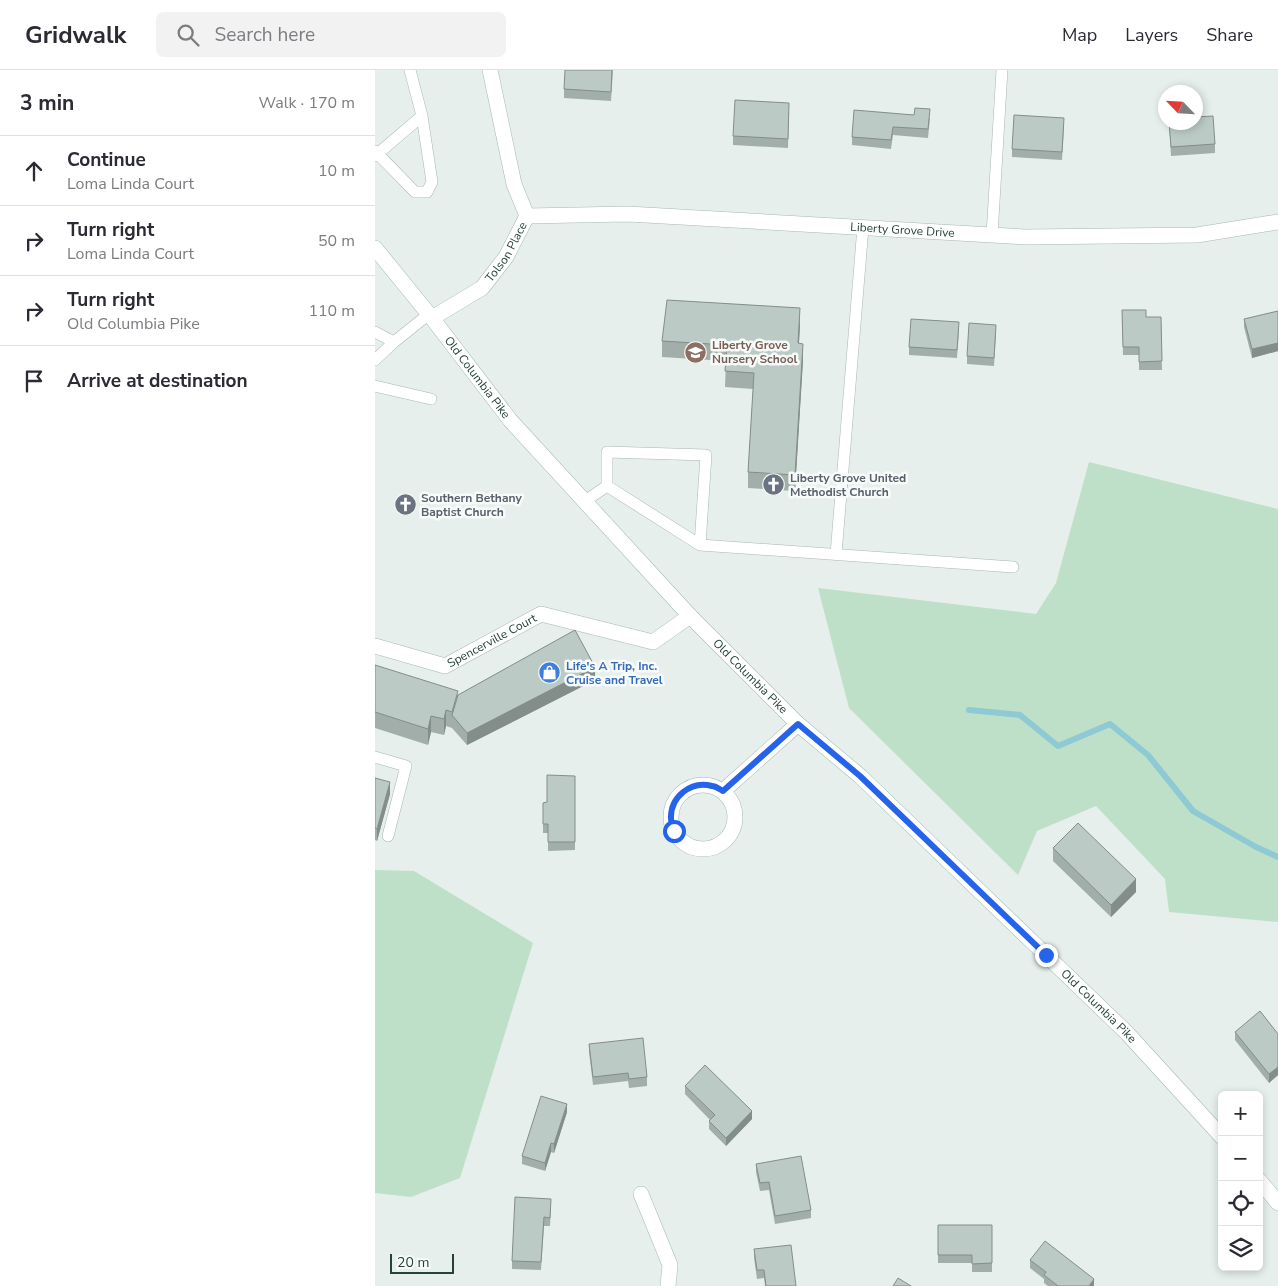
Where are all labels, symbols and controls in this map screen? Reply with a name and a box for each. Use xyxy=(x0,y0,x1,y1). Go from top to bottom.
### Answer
search box xyxy=(156,12,506,57)
text: Gridwalk xyxy=(25,19,126,51)
icon: search xyxy=(174,21,202,49)
text: Search here xyxy=(214,22,315,48)
text: Map xyxy=(1062,23,1097,47)
text: Layers xyxy=(1125,23,1178,47)
text: Share xyxy=(1206,23,1253,47)
north arrow xyxy=(1158,85,1203,130)
text: 3 min xyxy=(20,89,74,117)
text: Walk · 170 m xyxy=(259,92,355,114)
text: Continue xyxy=(67,147,146,173)
icon: ahead xyxy=(20,157,48,185)
text: 10 m xyxy=(318,160,355,182)
text: Loma Linda Court xyxy=(67,173,194,195)
text: Turn right xyxy=(67,217,154,243)
street label: Tolson Place xyxy=(482,219,531,285)
street label: Liberty Grove Drive xyxy=(850,219,955,241)
icon: right xyxy=(20,227,48,255)
text: 50 m xyxy=(318,230,355,252)
text: Loma Linda Court xyxy=(67,243,194,265)
text: Turn right xyxy=(67,287,154,313)
icon: right xyxy=(20,297,48,325)
text: 110 m xyxy=(308,300,355,322)
text: Old Columbia Pike xyxy=(67,313,200,335)
street label: Old Columbia Pike xyxy=(441,333,514,422)
place label: Liberty Grove Nursery School xyxy=(712,337,798,367)
school or university icon: Liberty Grove Nursery School xyxy=(684,340,708,364)
icon: arrive xyxy=(20,367,48,395)
text: Arrive at destination xyxy=(67,368,248,394)
place label: Liberty Grove United Methodist Church xyxy=(790,470,906,500)
church icon: Liberty Grove United Methodist Church xyxy=(762,473,786,497)
place label: Southern Bethany Baptist Church xyxy=(421,490,522,520)
church icon: Southern Bethany Baptist Church xyxy=(393,493,417,517)
street label: Spencerville Court xyxy=(444,610,540,671)
street label: Old Columbia Pike xyxy=(709,635,791,717)
place label: Life's A Trip, Inc. Cruise and Travel xyxy=(566,658,663,688)
shop icon: Life's A Trip, Inc. Cruise and Travel xyxy=(538,661,562,685)
route start xyxy=(663,820,686,843)
route end xyxy=(1035,944,1058,967)
street label: Old Columbia Pike xyxy=(1057,966,1140,1046)
map controls xyxy=(1218,1091,1263,1271)
button: + xyxy=(1218,1091,1263,1136)
button: − xyxy=(1218,1136,1263,1181)
button: locate xyxy=(1218,1181,1263,1226)
button: layers xyxy=(1218,1226,1263,1271)
scale bar xyxy=(390,1251,454,1274)
text: 20 m xyxy=(397,1253,429,1272)

